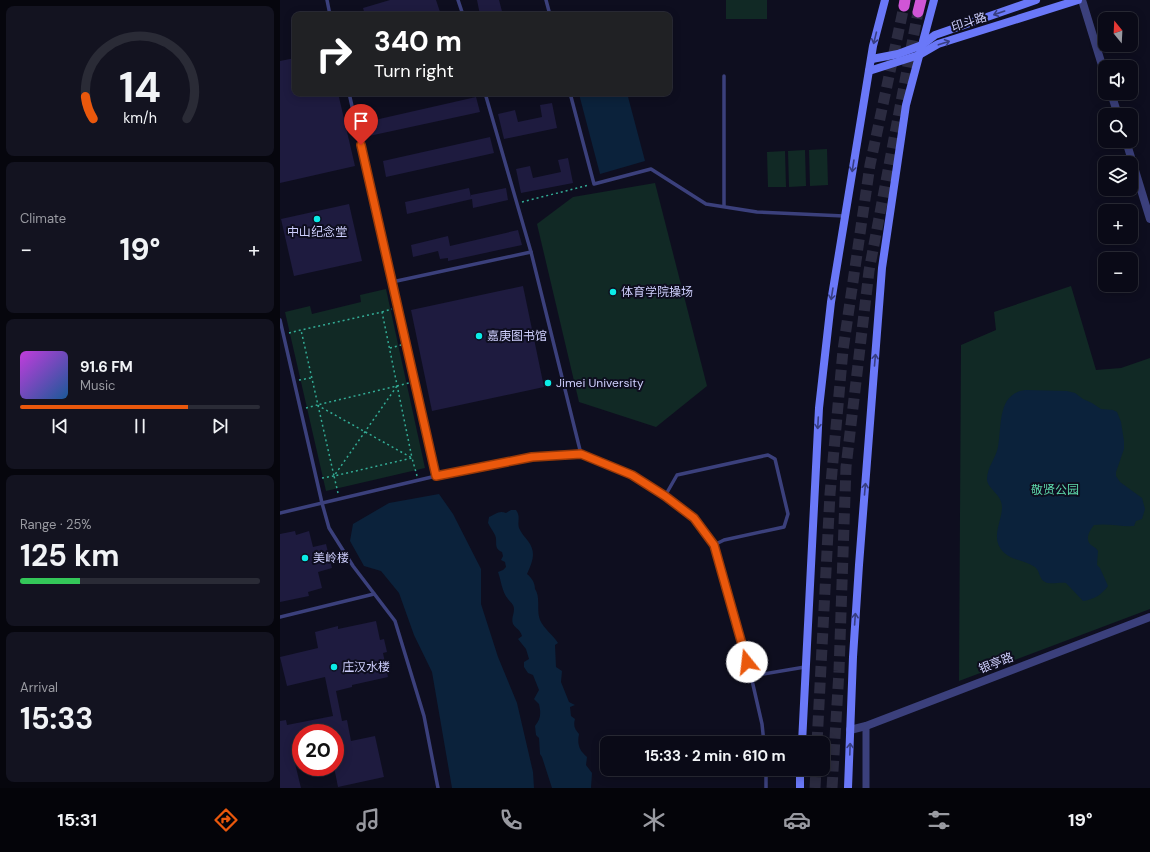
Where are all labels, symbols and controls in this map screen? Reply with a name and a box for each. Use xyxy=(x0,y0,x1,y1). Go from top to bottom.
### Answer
street label: 印斗路 xyxy=(949,9,989,35)
one-way arrow xyxy=(994,9,1006,17)
north arrow xyxy=(1098,12,1138,52)
map controls xyxy=(1098,12,1138,292)
text: 340 m xyxy=(374,23,462,60)
icon: right xyxy=(308,28,360,80)
one-way arrow xyxy=(871,31,879,44)
one-way arrow xyxy=(938,38,950,46)
text: Turn right xyxy=(374,59,454,83)
button: sound xyxy=(1098,60,1138,100)
text: 14 xyxy=(119,61,161,115)
pin xyxy=(344,104,378,145)
button: search xyxy=(1098,108,1138,148)
text: km/h xyxy=(123,109,157,127)
icon: arrive xyxy=(350,110,372,132)
button: layers xyxy=(1098,156,1138,196)
one-way arrow xyxy=(849,159,857,172)
button: + xyxy=(1098,204,1138,244)
text: Climate xyxy=(20,210,66,227)
marker: 中山纪念堂 xyxy=(312,214,322,224)
place label: 中山纪念堂 xyxy=(287,224,347,240)
text: 19° xyxy=(120,230,160,269)
text: − xyxy=(20,235,32,264)
text: + xyxy=(248,235,260,264)
button: − xyxy=(1098,252,1138,292)
place label: 体育学院操场 xyxy=(621,284,693,300)
marker: 体育学院操场 xyxy=(608,287,618,297)
one-way arrow xyxy=(828,287,836,300)
place label: 嘉庚图书馆 xyxy=(487,328,547,344)
marker: 嘉庚图书馆 xyxy=(474,331,484,341)
one-way arrow xyxy=(871,354,878,367)
text: 91.6 FM xyxy=(80,357,133,377)
place label: Jimei University xyxy=(556,375,644,391)
text: Music xyxy=(80,377,115,394)
marker: Jimei University xyxy=(543,378,553,388)
icon: previous xyxy=(49,415,71,437)
icon: pause xyxy=(129,415,151,437)
icon: next xyxy=(209,415,231,437)
one-way arrow xyxy=(814,416,822,429)
park label: 敬贤公园 xyxy=(1031,482,1079,498)
one-way arrow xyxy=(861,483,868,496)
text: Range · 25% xyxy=(20,516,92,533)
text: 125 km xyxy=(20,536,120,575)
place label: 美岭楼 xyxy=(313,550,349,566)
marker: 美岭楼 xyxy=(300,553,310,563)
one-way arrow xyxy=(852,613,859,626)
position arrow xyxy=(726,641,768,683)
street label: 银亭路 xyxy=(976,649,1016,677)
place label: 庄汉水楼 xyxy=(342,659,390,675)
marker: 庄汉水楼 xyxy=(329,662,339,672)
text: Arrival xyxy=(20,679,58,696)
text: 15:33 xyxy=(20,699,93,738)
speed limit sign: 20 xyxy=(292,724,344,776)
one-way arrow xyxy=(846,743,853,756)
text: 15:33 · 2 min · 610 m xyxy=(644,746,786,766)
icon: directions xyxy=(212,806,240,834)
icon: music xyxy=(354,806,382,834)
icon: phone xyxy=(497,806,525,834)
icon: climate xyxy=(640,806,668,834)
icon: car xyxy=(783,806,811,834)
icon: filters xyxy=(925,806,953,834)
text: 15:31 xyxy=(57,808,97,832)
text: 19° xyxy=(1068,808,1093,832)

